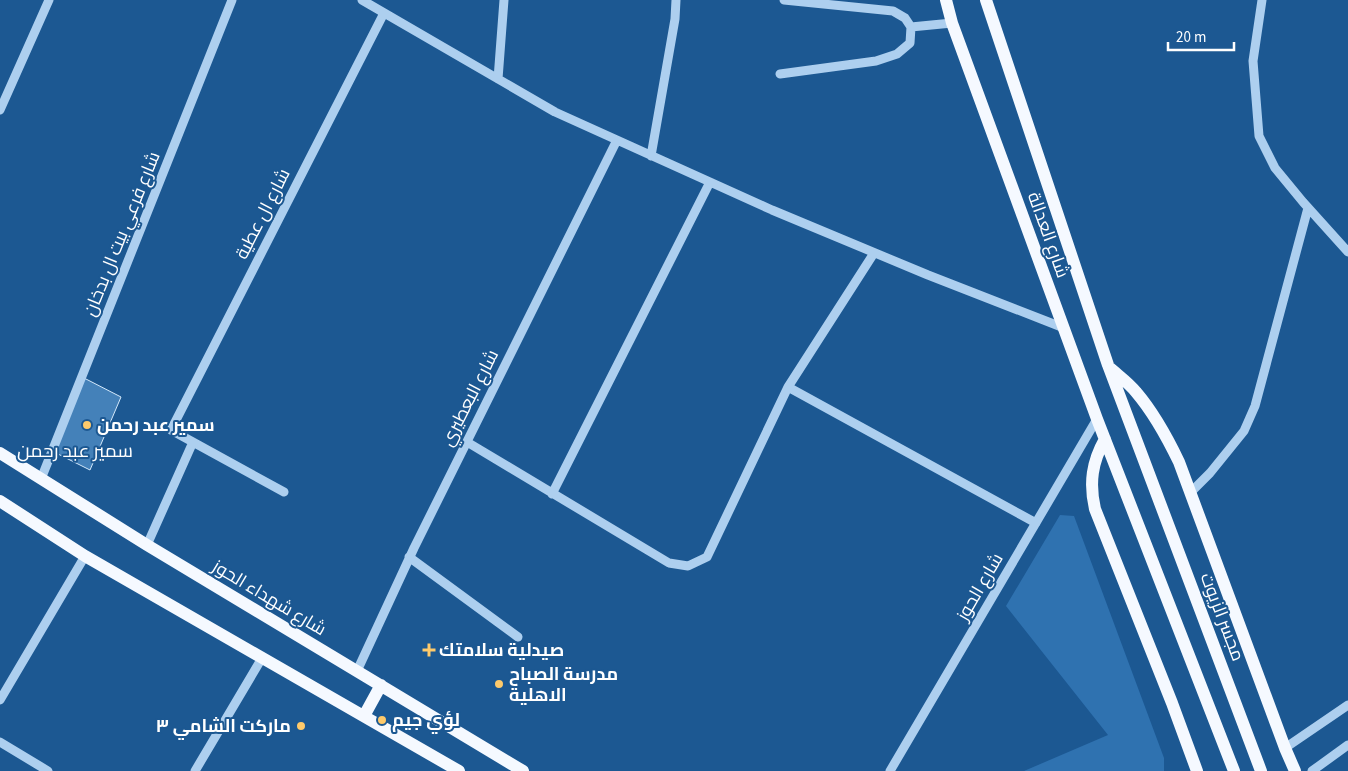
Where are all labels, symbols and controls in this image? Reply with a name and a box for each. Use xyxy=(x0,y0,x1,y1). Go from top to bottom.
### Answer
scale bar xyxy=(1168,20,1234,52)
text: 20 m xyxy=(1176,27,1206,48)
street label: شارع فرعي بيت ال بدخان xyxy=(78,148,167,320)
street label: شارع ال عطية xyxy=(229,164,297,264)
street label: شارع العدالة xyxy=(1021,189,1075,281)
street label: شارع البعطيري xyxy=(435,345,506,451)
place label: سمير عبد رحمن xyxy=(97,413,215,438)
marker: سمير عبد رحمن xyxy=(81,419,93,431)
district label: سمير عبد رحمن xyxy=(17,438,133,465)
street label: شارع الحوز xyxy=(950,549,1009,626)
street label: شارع شهداء الحوز xyxy=(206,554,331,642)
street label: مجسر الزيوت xyxy=(1194,569,1250,665)
place label: صيدلية سلامتك xyxy=(439,638,564,663)
marker: صيدلية سلامتك xyxy=(423,644,435,656)
place label: مدرسة الصباح الاهلية xyxy=(509,662,618,708)
marker: مدرسة الصباح الاهلية xyxy=(493,678,505,690)
place label: لؤي جيم xyxy=(392,708,460,734)
place label: ماركت الشامي ٣ xyxy=(156,714,291,741)
marker: لؤي جيم xyxy=(376,714,388,726)
marker: ماركت الشامي ٣ xyxy=(295,720,307,732)

